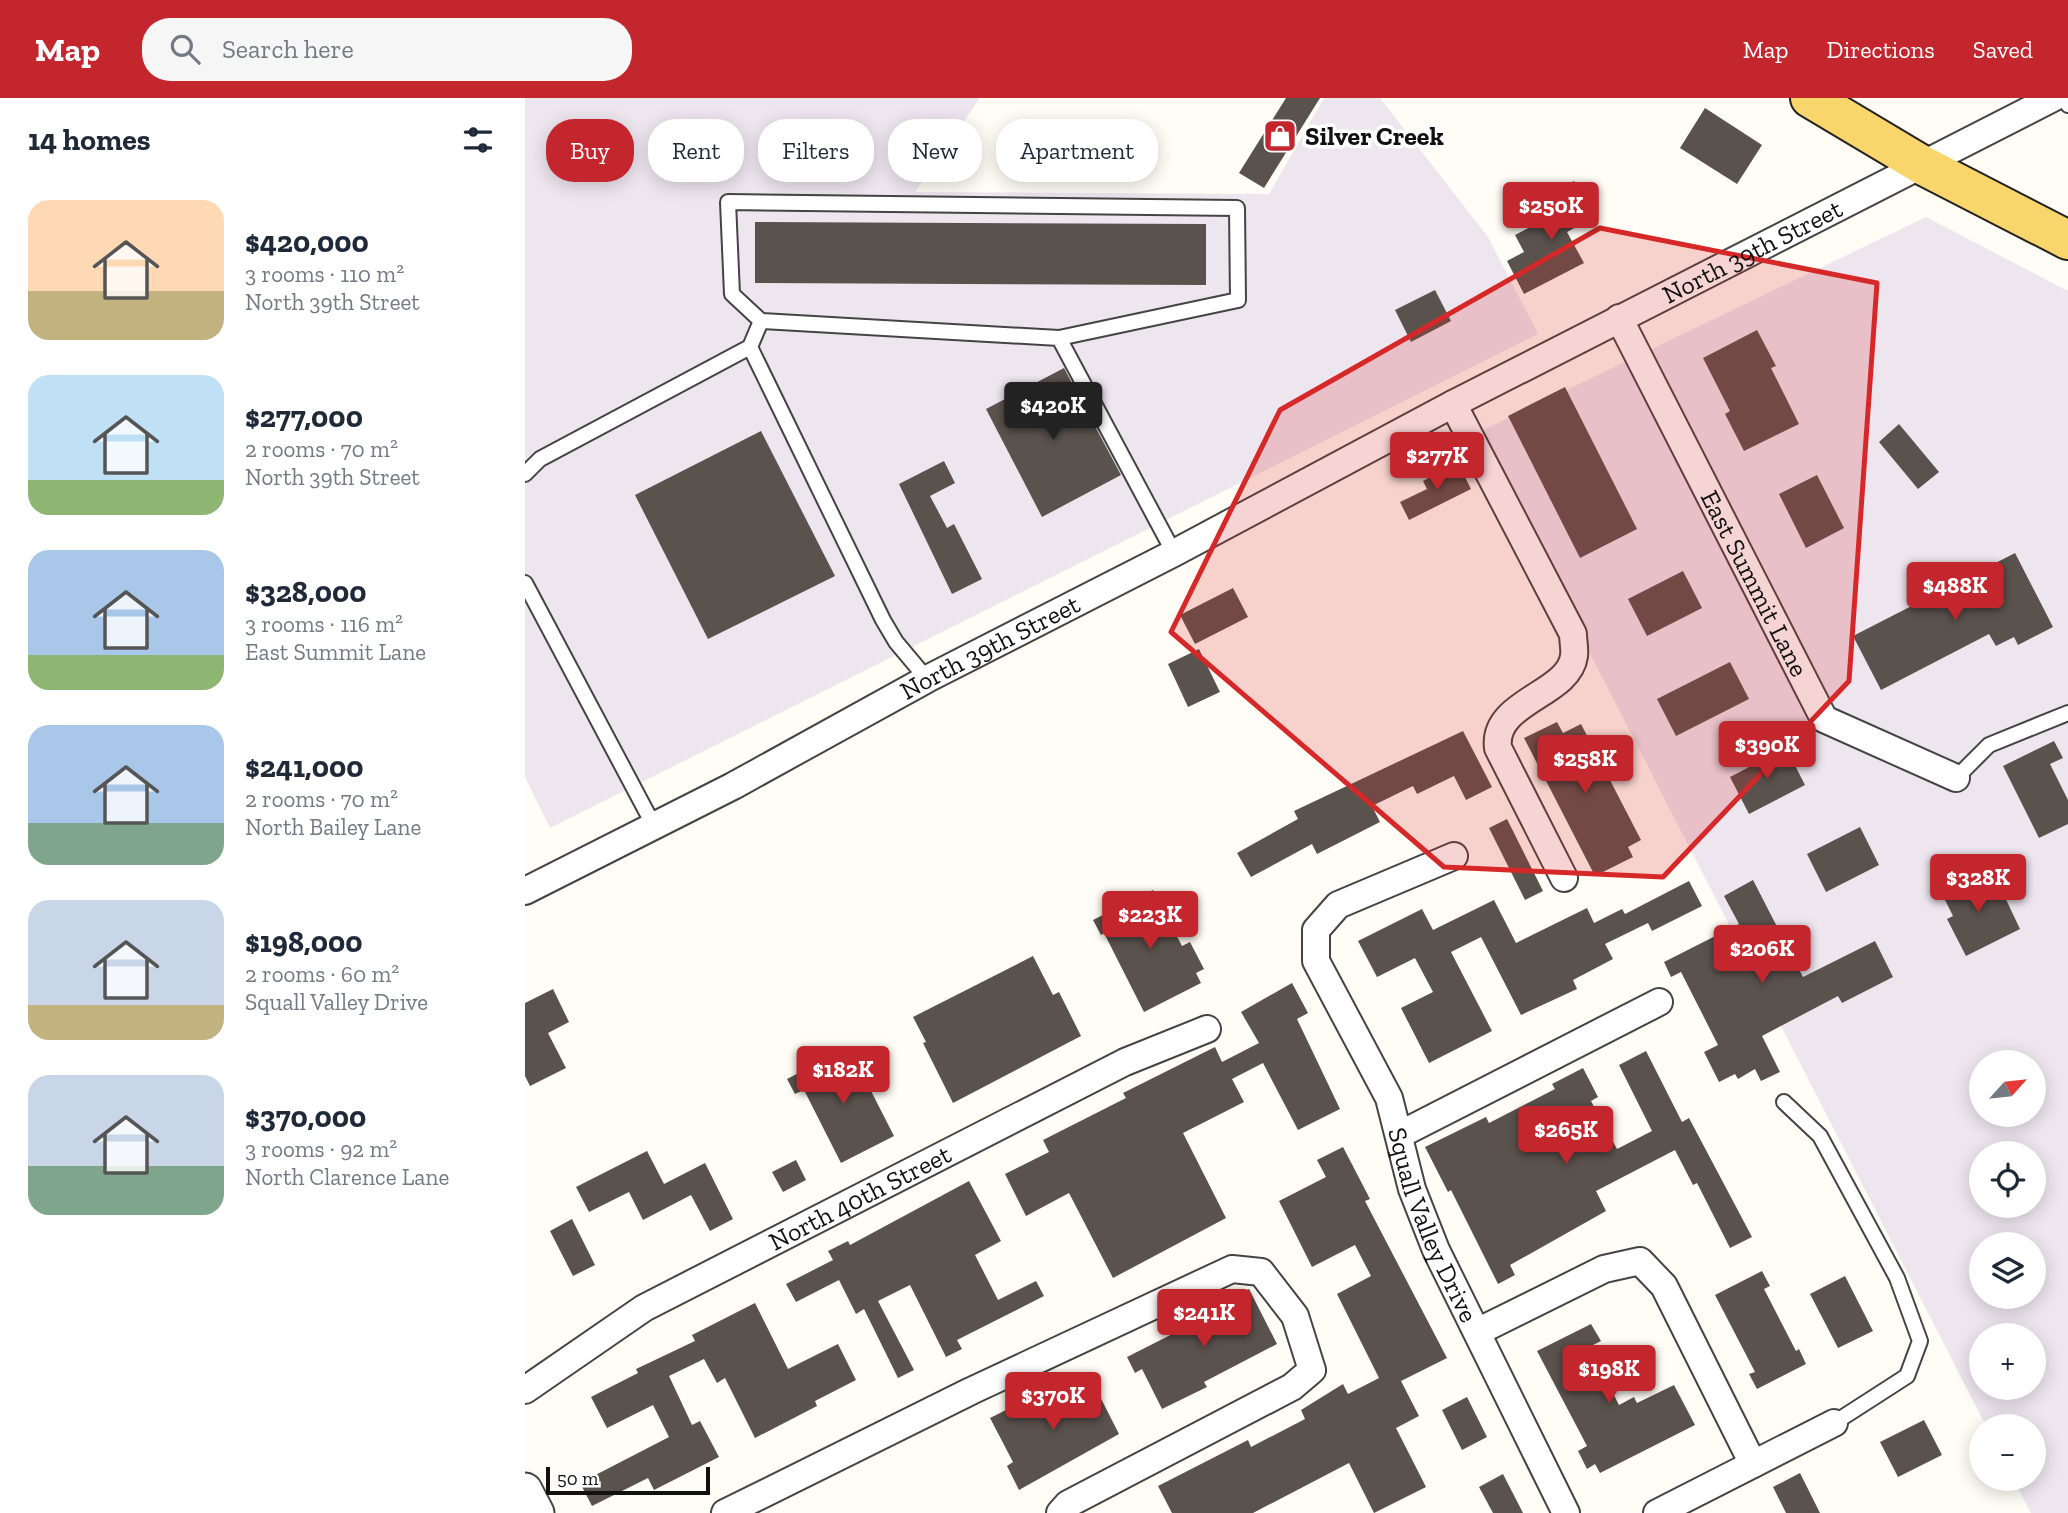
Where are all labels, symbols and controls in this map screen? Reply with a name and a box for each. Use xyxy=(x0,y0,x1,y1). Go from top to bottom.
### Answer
search box xyxy=(142,18,632,81)
text: Map xyxy=(35,30,100,69)
icon: search xyxy=(166,30,204,68)
text: Search here xyxy=(222,33,354,65)
text: Map xyxy=(1743,35,1789,64)
text: Directions xyxy=(1827,35,1935,64)
text: Saved xyxy=(1973,35,2033,64)
shop icon: Silver Creek xyxy=(1261,117,1299,155)
chip: Buy xyxy=(546,119,634,182)
chip: Rent xyxy=(648,119,744,182)
chip: Filters xyxy=(758,119,874,182)
chip: New xyxy=(888,119,982,182)
chip: Apartment xyxy=(996,119,1158,182)
place label: Silver Creek xyxy=(1305,120,1444,152)
icon: filters xyxy=(459,121,497,159)
text: 14 homes xyxy=(28,122,151,158)
pin: $250K xyxy=(1502,183,1600,242)
text: $250K xyxy=(1519,191,1583,219)
street label: North 39th Street xyxy=(1657,192,1848,311)
text: $420,000 xyxy=(245,224,369,260)
icon: home xyxy=(84,228,168,312)
text: 3 rooms · 110 m² xyxy=(245,260,404,288)
text: North 39th Street xyxy=(245,288,420,316)
pin: $420K xyxy=(1004,382,1102,442)
text: $420K xyxy=(1020,391,1086,419)
text: $277,000 xyxy=(245,399,363,435)
icon: home xyxy=(84,403,168,487)
pin: $277K xyxy=(1388,432,1486,492)
text: 2 rooms · 70 m² xyxy=(245,435,398,463)
text: $277K xyxy=(1406,441,1468,469)
text: North 39th Street xyxy=(245,463,420,491)
street label: East Summit Lane xyxy=(1694,485,1816,682)
pin: $488K xyxy=(1906,562,2004,622)
text: $488K xyxy=(1923,571,1987,599)
text: $328,000 xyxy=(245,574,367,610)
icon: home xyxy=(84,578,168,662)
street label: North 39th Street xyxy=(894,588,1085,707)
text: 3 rooms · 116 m² xyxy=(245,610,403,638)
text: East Summit Lane xyxy=(245,638,426,666)
pin: $390K xyxy=(1718,722,1816,781)
text: $390K xyxy=(1735,730,1799,758)
pin: $258K xyxy=(1536,736,1634,795)
text: $258K xyxy=(1553,744,1617,772)
text: $241,000 xyxy=(245,749,364,785)
icon: home xyxy=(84,753,168,837)
text: 2 rooms · 70 m² xyxy=(245,785,398,813)
text: North Bailey Lane xyxy=(245,813,421,841)
pin: $328K xyxy=(1929,854,2027,914)
text: $328K xyxy=(1946,863,2010,891)
pin: $223K xyxy=(1101,892,1199,951)
text: $223K xyxy=(1118,900,1182,928)
text: $198,000 xyxy=(245,924,363,960)
pin: $206K xyxy=(1713,926,1811,985)
icon: home xyxy=(84,928,168,1012)
text: $206K xyxy=(1730,934,1794,962)
text: 2 rooms · 60 m² xyxy=(245,960,399,988)
text: Squall Valley Drive xyxy=(245,988,428,1016)
pin: $182K xyxy=(794,1046,892,1106)
north arrow xyxy=(1969,1050,2046,1127)
map controls xyxy=(1969,1050,2046,1491)
text: $182K xyxy=(813,1055,873,1083)
text: $370,000 xyxy=(245,1099,366,1135)
icon: home xyxy=(84,1103,168,1187)
pin: $265K xyxy=(1517,1107,1615,1166)
text: $265K xyxy=(1534,1115,1598,1143)
street label: Squall Valley Drive xyxy=(1381,1124,1485,1328)
text: 3 rooms · 92 m² xyxy=(245,1135,397,1163)
street label: North 40th Street xyxy=(763,1138,957,1257)
button: locate xyxy=(1969,1141,2046,1218)
text: North Clarence Lane xyxy=(245,1163,449,1191)
button: layers xyxy=(1969,1232,2046,1309)
pin: $241K xyxy=(1155,1290,1253,1349)
text: $241K xyxy=(1173,1298,1235,1326)
button: + xyxy=(1969,1323,2046,1400)
pin: $198K xyxy=(1560,1346,1658,1405)
text: $198K xyxy=(1579,1354,1639,1382)
pin: $370K xyxy=(1004,1372,1102,1432)
text: $370K xyxy=(1021,1381,1085,1409)
button: − xyxy=(1969,1414,2046,1491)
scale bar xyxy=(546,1464,711,1496)
text: 50 m xyxy=(557,1467,598,1490)

